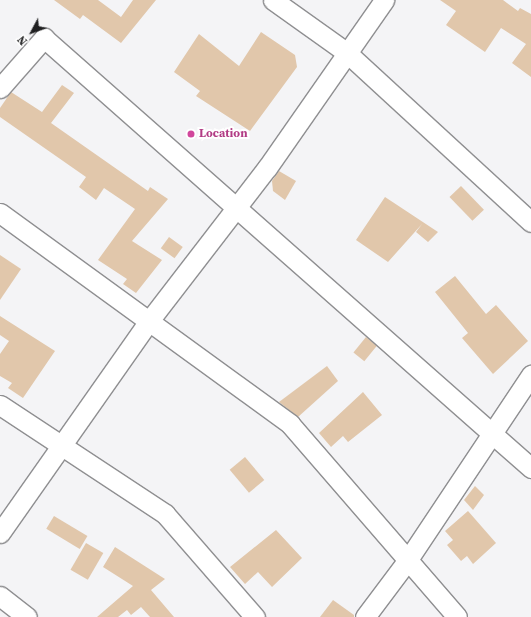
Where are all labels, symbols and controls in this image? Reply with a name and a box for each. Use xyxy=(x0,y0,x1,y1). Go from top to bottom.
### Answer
north arrow xyxy=(12,12,52,52)
text: N xyxy=(14,32,31,48)
place label: Location xyxy=(199,127,248,141)
marker: Location xyxy=(186,129,196,139)

